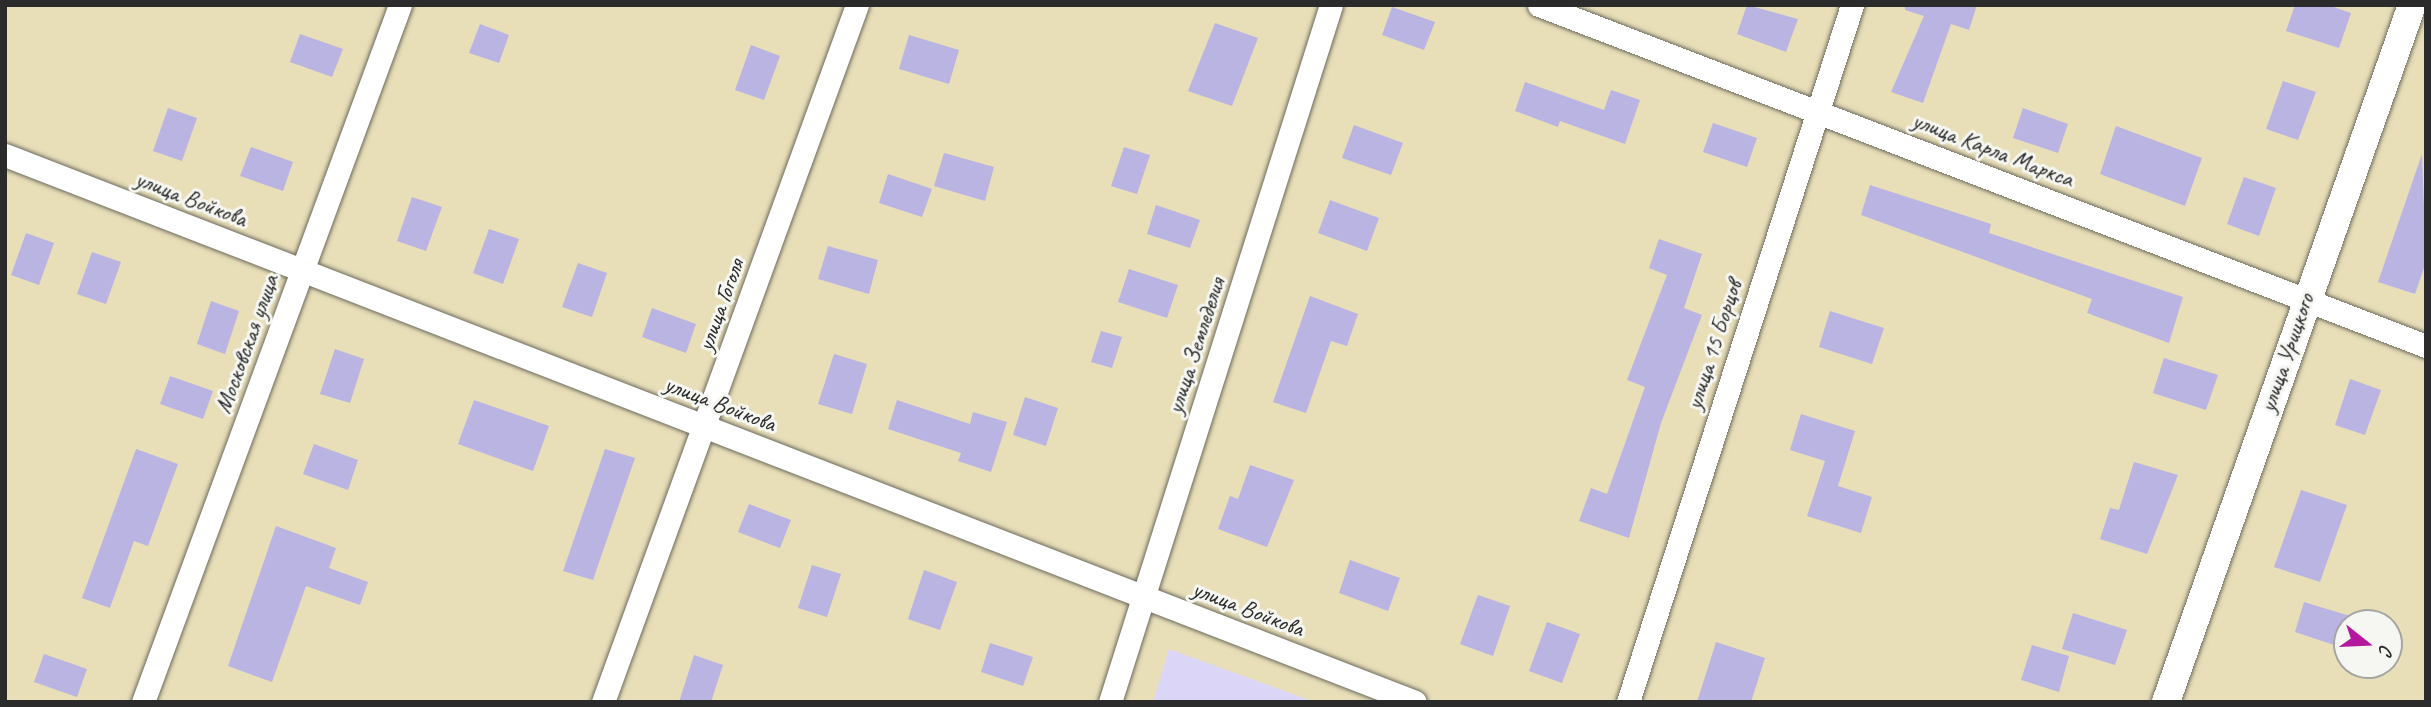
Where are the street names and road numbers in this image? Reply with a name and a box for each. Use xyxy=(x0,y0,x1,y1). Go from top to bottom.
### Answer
street label: улица Карла Маркса xyxy=(1909,106,2077,194)
street label: улица Войкова xyxy=(131,165,251,233)
street label: улица Гоголя xyxy=(691,255,751,355)
street label: Московская улица xyxy=(208,270,286,418)
street label: улица Земледелия xyxy=(1161,275,1231,417)
street label: улица 15 Борцов xyxy=(1680,277,1748,413)
street label: улица Урицкого xyxy=(2253,290,2321,416)
street label: улица Войкова xyxy=(660,370,780,438)
street label: улица Войкова xyxy=(1188,575,1308,643)

